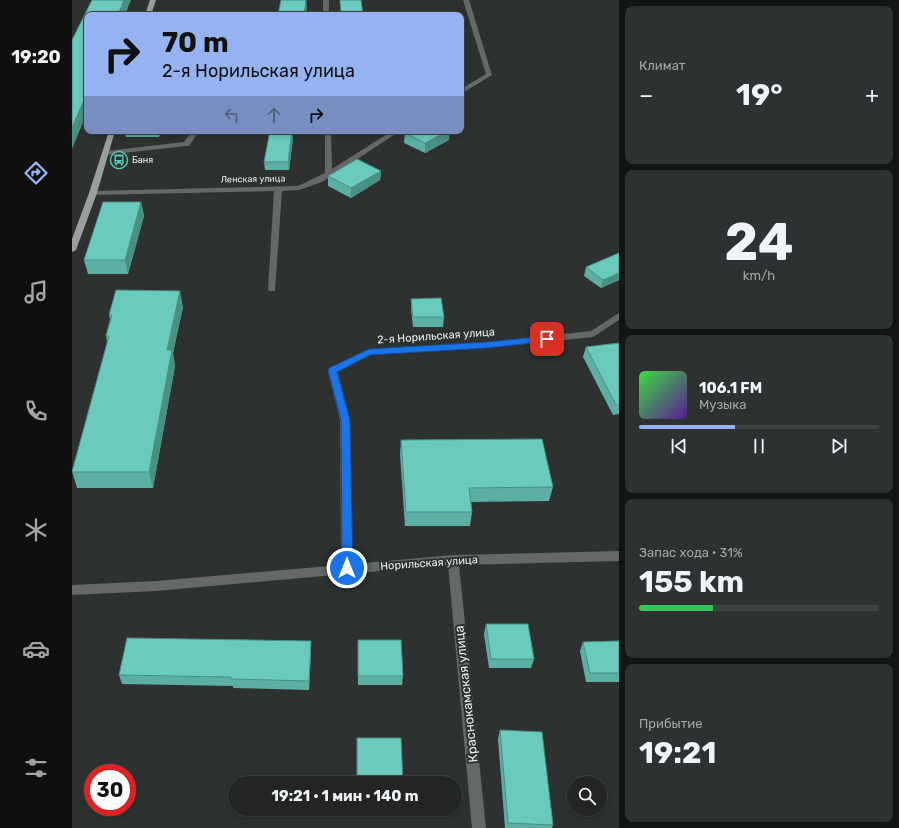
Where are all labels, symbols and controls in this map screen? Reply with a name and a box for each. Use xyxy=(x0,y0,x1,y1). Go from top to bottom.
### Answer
text: 70 m xyxy=(162,26,229,59)
icon: right xyxy=(96,28,148,80)
text: 19:20 xyxy=(11,46,61,68)
text: Климат xyxy=(639,58,685,73)
text: 2-я Норильская улица xyxy=(162,60,355,82)
text: 19° xyxy=(736,77,783,113)
text: − xyxy=(639,82,653,109)
text: + xyxy=(865,82,879,109)
icon: left xyxy=(221,104,243,126)
icon: ahead xyxy=(263,104,285,126)
icon: right xyxy=(305,104,327,126)
bus stop icon: Баня xyxy=(109,150,129,170)
place label: Баня xyxy=(132,155,153,165)
icon: directions xyxy=(22,159,50,187)
street label: Ленская улица xyxy=(221,173,285,185)
text: 24 xyxy=(724,211,794,273)
text: km/h xyxy=(743,268,775,283)
icon: music xyxy=(22,278,50,306)
pin xyxy=(530,322,564,356)
street label: 2-я Норильская улица xyxy=(377,325,495,347)
icon: arrive xyxy=(536,328,558,350)
text: 106.1 FM xyxy=(699,379,762,397)
icon: phone xyxy=(22,397,50,425)
text: Музыка xyxy=(699,397,746,412)
icon: previous xyxy=(668,435,690,457)
icon: pause xyxy=(748,435,770,457)
icon: next xyxy=(828,435,850,457)
icon: climate xyxy=(22,516,50,544)
text: Запас хода · 31% xyxy=(639,545,743,560)
position arrow xyxy=(326,547,368,589)
street label: Норильская улица xyxy=(380,553,478,573)
text: 155 km xyxy=(639,564,744,600)
street label: Краснокамская улица xyxy=(451,625,481,763)
icon: car xyxy=(22,635,50,663)
text: Прибытие xyxy=(639,716,703,731)
text: 19:21 xyxy=(639,735,716,771)
icon: filters xyxy=(22,754,50,782)
speed limit sign: 30 xyxy=(84,764,136,816)
map controls xyxy=(567,776,607,816)
button: search xyxy=(567,776,607,816)
text: 19:21 · 1 мин · 140 m xyxy=(272,787,418,805)

